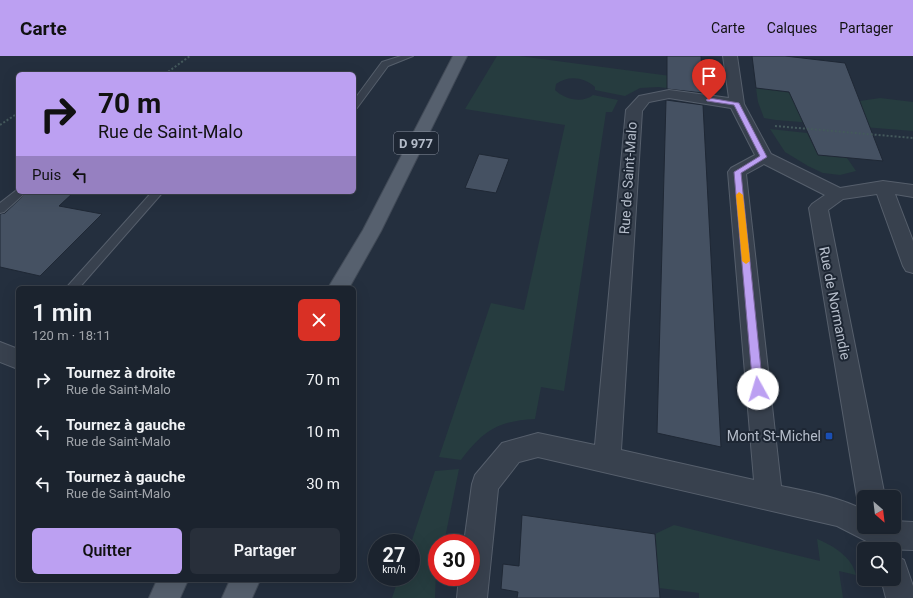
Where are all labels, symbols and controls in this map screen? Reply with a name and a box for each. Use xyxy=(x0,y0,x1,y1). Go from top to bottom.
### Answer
text: Carte xyxy=(20,17,67,40)
text: Carte xyxy=(711,20,745,36)
text: Calques xyxy=(767,20,817,36)
text: Partager xyxy=(839,20,893,36)
pin xyxy=(692,59,726,100)
icon: arrive xyxy=(698,65,720,87)
text: 70 m xyxy=(98,87,161,120)
icon: right xyxy=(32,88,84,140)
text: Rue de Saint-Malo xyxy=(98,121,243,142)
street label: Rue de Saint-Malo xyxy=(616,121,640,235)
road number: D 977 xyxy=(394,132,438,154)
icon: left xyxy=(69,164,91,186)
text: Puis xyxy=(32,166,61,184)
street label: Rue de Normandie xyxy=(816,245,854,361)
text: 1 min xyxy=(32,299,92,327)
button: close xyxy=(298,299,340,341)
text: 120 m · 18:11 xyxy=(32,328,111,343)
text: Tournez à droite xyxy=(66,364,175,382)
position arrow xyxy=(737,368,779,410)
icon: right xyxy=(32,369,54,391)
text: 70 m xyxy=(306,371,340,389)
text: Rue de Saint-Malo xyxy=(66,382,171,397)
text: Tournez à gauche xyxy=(66,416,185,434)
icon: left xyxy=(32,421,54,443)
text: 10 m xyxy=(306,423,340,441)
place label: Mont St-Michel xyxy=(727,428,821,444)
marker: Mont St-Michel xyxy=(824,431,834,441)
text: Rue de Saint-Malo xyxy=(66,434,171,449)
text: Tournez à gauche xyxy=(66,468,185,486)
icon: left xyxy=(32,473,54,495)
text: 30 m xyxy=(306,475,340,493)
text: Rue de Saint-Malo xyxy=(66,486,171,501)
north arrow xyxy=(857,490,901,534)
map controls xyxy=(857,490,901,586)
button: Quitter xyxy=(32,528,182,574)
button: Partager xyxy=(190,528,340,574)
speed limit sign: 30 xyxy=(428,534,480,586)
button: search xyxy=(857,542,901,586)
text: 27 xyxy=(383,543,405,567)
text: km/h xyxy=(382,564,406,575)

